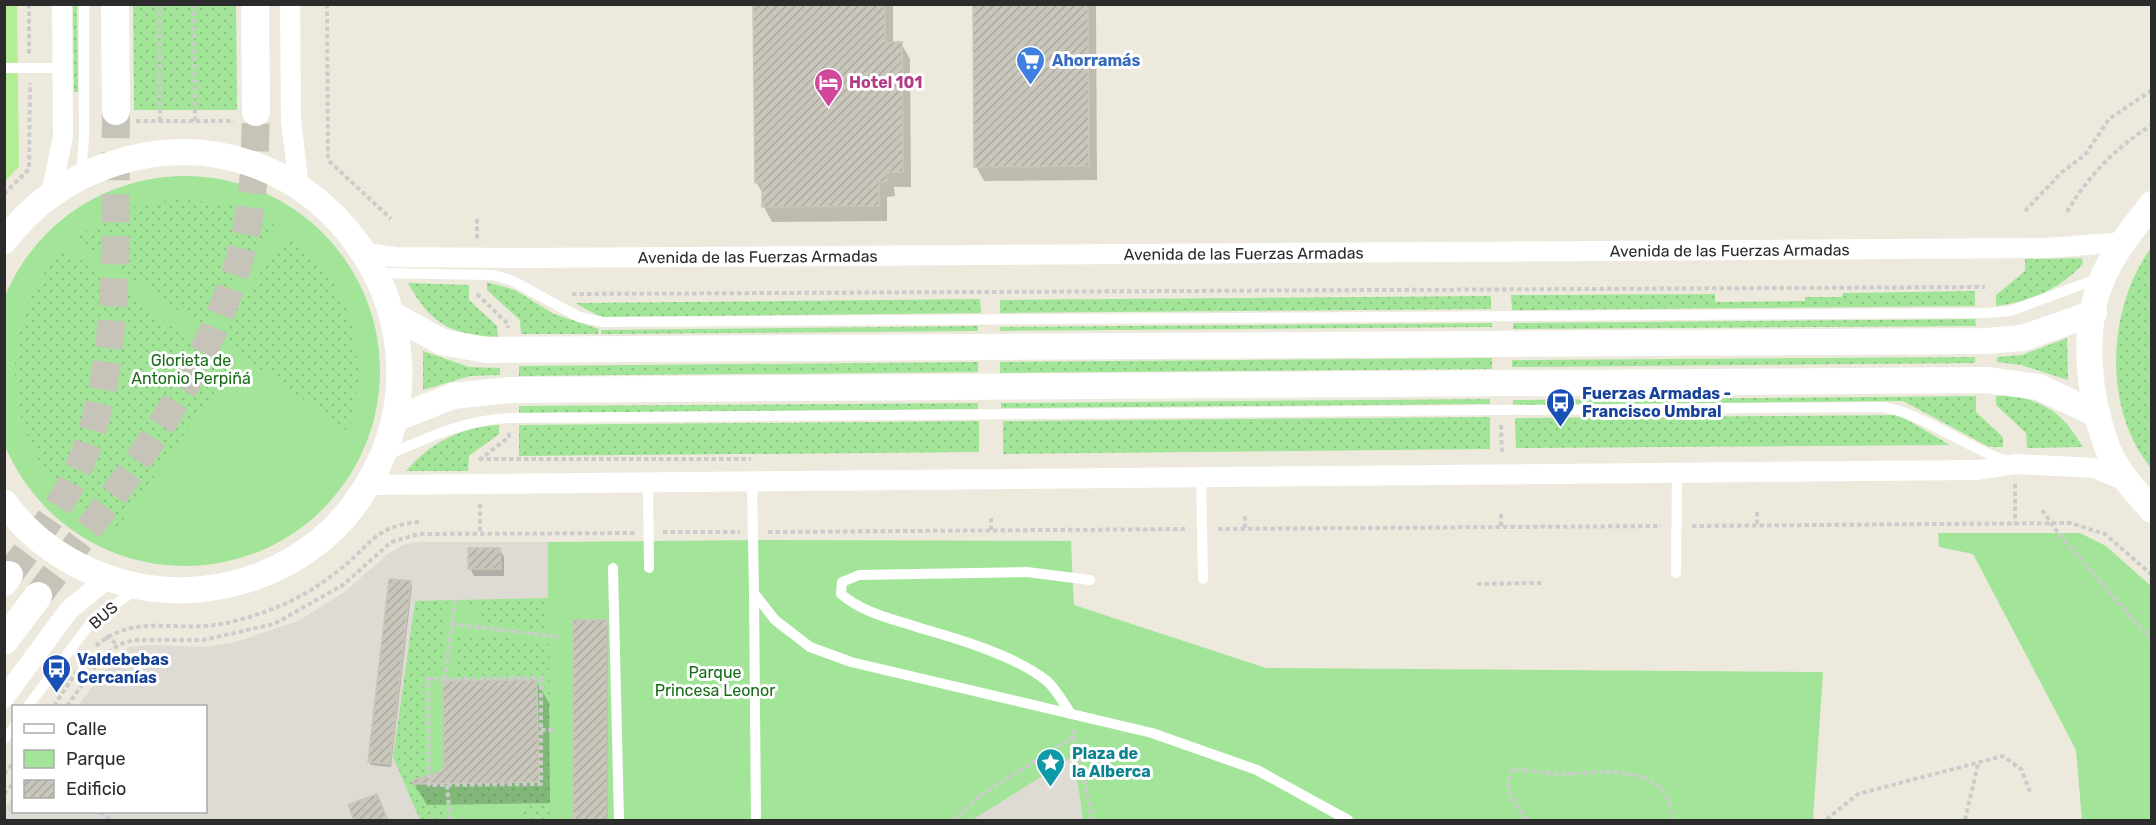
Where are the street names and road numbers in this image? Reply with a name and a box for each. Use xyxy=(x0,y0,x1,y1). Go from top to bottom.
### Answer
street label: Avenida de las Fuerzas Armadas xyxy=(1610,240,1850,261)
street label: Avenida de las Fuerzas Armadas xyxy=(1124,243,1364,264)
street label: Avenida de las Fuerzas Armadas xyxy=(638,247,878,267)
street label: BUS xyxy=(85,598,122,633)

